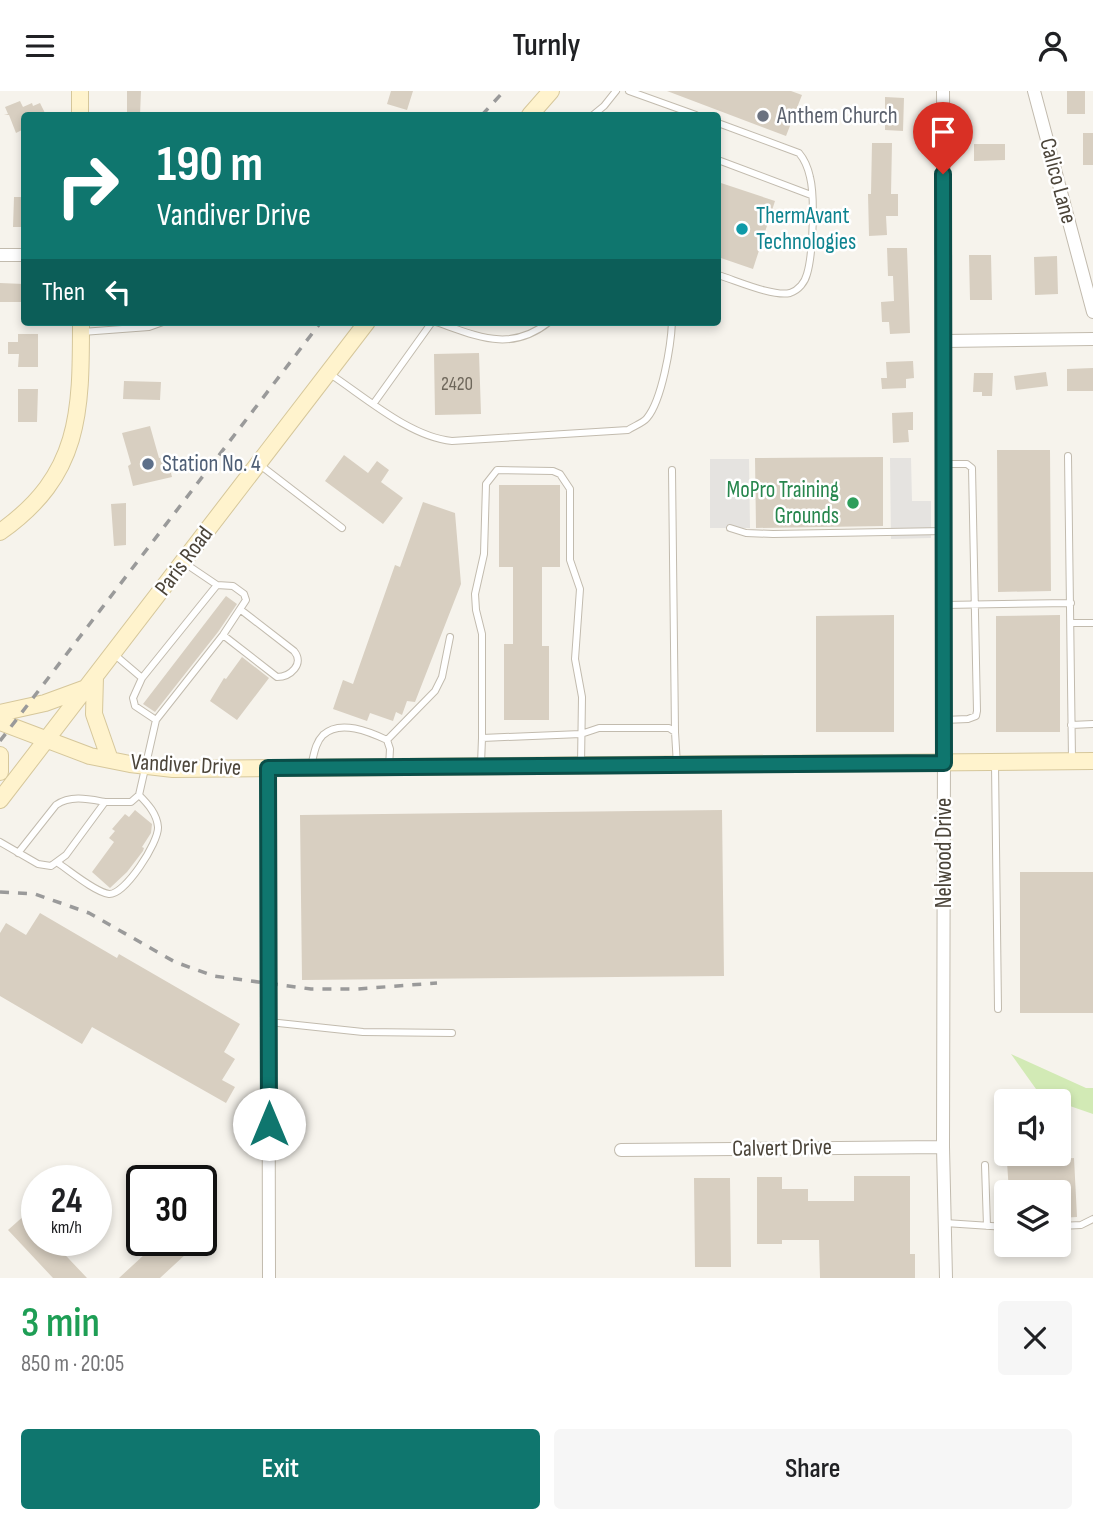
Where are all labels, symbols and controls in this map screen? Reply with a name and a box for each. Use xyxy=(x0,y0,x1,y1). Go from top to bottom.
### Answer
text: Turnly xyxy=(512,26,581,65)
icon: menu xyxy=(21,27,59,65)
icon: person xyxy=(1034,27,1072,65)
place label: Anthem Church xyxy=(776,102,898,130)
pin xyxy=(913,102,973,174)
marker: Anthem Church xyxy=(755,108,771,124)
icon: arrive xyxy=(924,113,962,151)
street label: Calico Lane xyxy=(1033,135,1083,227)
text: 190 m xyxy=(157,136,263,195)
icon: right xyxy=(42,140,133,231)
text: Vandiver Drive xyxy=(157,196,311,235)
place label: ThermAvant Technologies xyxy=(756,202,856,256)
marker: ThermAvant Technologies xyxy=(734,221,750,237)
icon: left xyxy=(99,273,137,311)
text: Then xyxy=(42,277,85,308)
house number: 2420 xyxy=(441,373,473,396)
place label: Station No. 4 xyxy=(162,450,261,478)
marker: Station No. 4 xyxy=(140,456,156,472)
place label: MoPro Training Grounds xyxy=(727,476,839,530)
marker: MoPro Training Grounds xyxy=(845,495,861,511)
street label: Paris Road xyxy=(149,521,219,601)
street label: Vandiver Drive xyxy=(130,748,242,782)
street label: Nelwood Drive xyxy=(930,798,958,908)
position arrow xyxy=(232,1087,306,1161)
map controls xyxy=(994,1089,1071,1257)
button: sound xyxy=(994,1089,1071,1166)
street label: Calvert Drive xyxy=(732,1133,832,1163)
speed limit sign: 30 xyxy=(126,1165,217,1256)
text: 24 xyxy=(51,1180,82,1223)
button: layers xyxy=(994,1180,1071,1257)
text: km/h xyxy=(51,1217,82,1238)
text: 3 min xyxy=(21,1298,100,1349)
button: close xyxy=(998,1301,1072,1375)
text: 850 m · 20:05 xyxy=(21,1350,124,1378)
button: Exit xyxy=(21,1429,540,1509)
button: Share xyxy=(554,1429,1072,1509)

